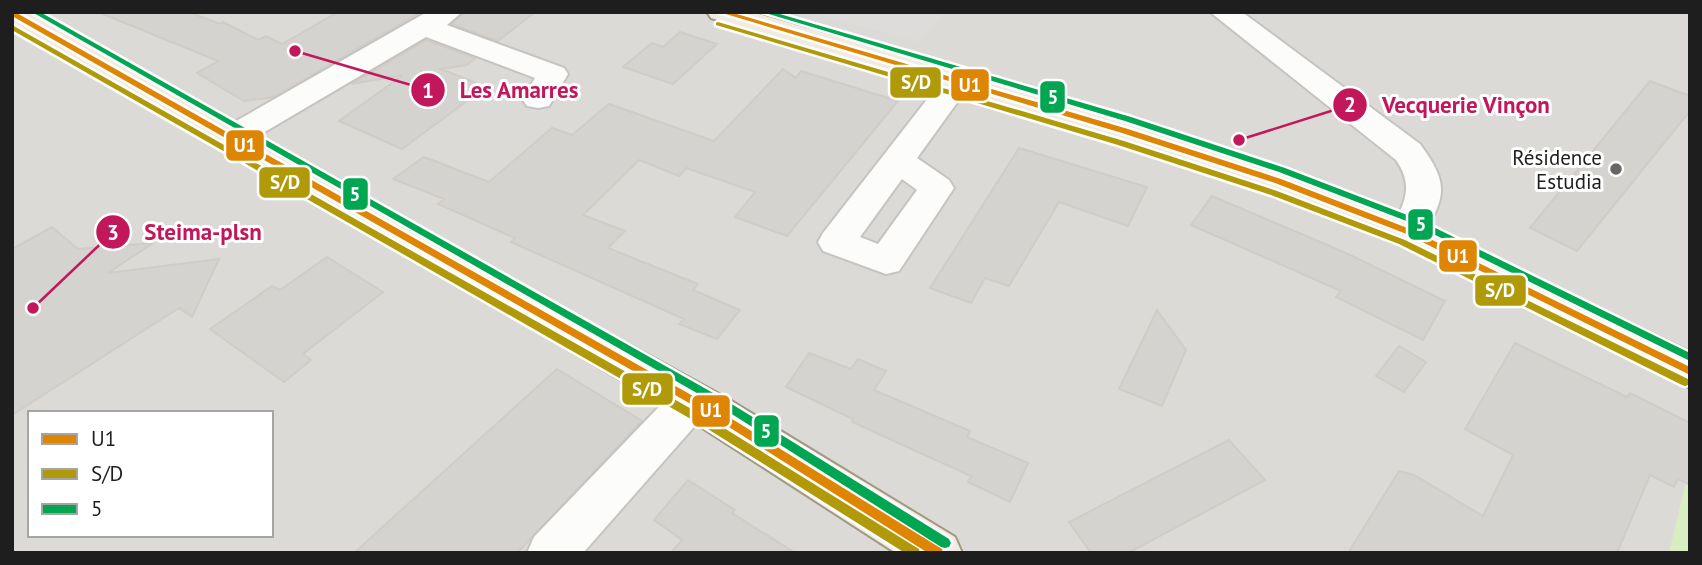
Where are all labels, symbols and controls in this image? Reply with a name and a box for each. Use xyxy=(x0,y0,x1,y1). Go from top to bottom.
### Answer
line badge: S/D xyxy=(889,66,942,99)
callout: Les Amarres xyxy=(410,68,593,112)
line badge: U1 xyxy=(950,68,990,102)
text: S/D xyxy=(901,70,931,94)
text: U1 xyxy=(959,73,981,97)
text: Les Amarres xyxy=(460,75,579,104)
text: 1 xyxy=(422,77,434,104)
line badge: 5 xyxy=(1039,80,1066,114)
callout: Vecquerie Vinçon xyxy=(1333,83,1564,127)
text: 5 xyxy=(1048,85,1058,109)
text: Vecquerie Vinçon xyxy=(1381,90,1550,119)
text: 2 xyxy=(1344,91,1356,118)
line badge: U1 xyxy=(225,129,265,162)
text: U1 xyxy=(234,133,256,157)
place label: Résidence Estudia xyxy=(1512,144,1602,195)
marker: Résidence Estudia xyxy=(1608,161,1624,177)
line badge: S/D xyxy=(258,166,311,199)
text: S/D xyxy=(270,170,300,194)
line badge: 5 xyxy=(342,177,369,211)
text: 5 xyxy=(350,182,360,206)
line badge: 5 xyxy=(1407,208,1434,241)
callout: Steima-plsn xyxy=(96,210,276,254)
text: 5 xyxy=(1416,212,1426,236)
text: Steima-plsn xyxy=(144,217,262,246)
text: 3 xyxy=(107,219,119,246)
line badge: U1 xyxy=(1438,239,1478,273)
text: U1 xyxy=(1447,244,1469,268)
line badge: S/D xyxy=(1474,274,1527,307)
text: S/D xyxy=(1485,278,1515,302)
line badge: S/D xyxy=(621,372,674,406)
text: S/D xyxy=(632,377,662,401)
line badge: U1 xyxy=(691,394,731,428)
text: U1 xyxy=(700,398,722,422)
legend xyxy=(28,411,273,537)
line badge: 5 xyxy=(753,414,780,448)
text: 5 xyxy=(761,419,771,443)
text: U1 xyxy=(91,425,116,452)
text: S/D xyxy=(91,460,123,487)
text: 5 xyxy=(91,495,102,522)

